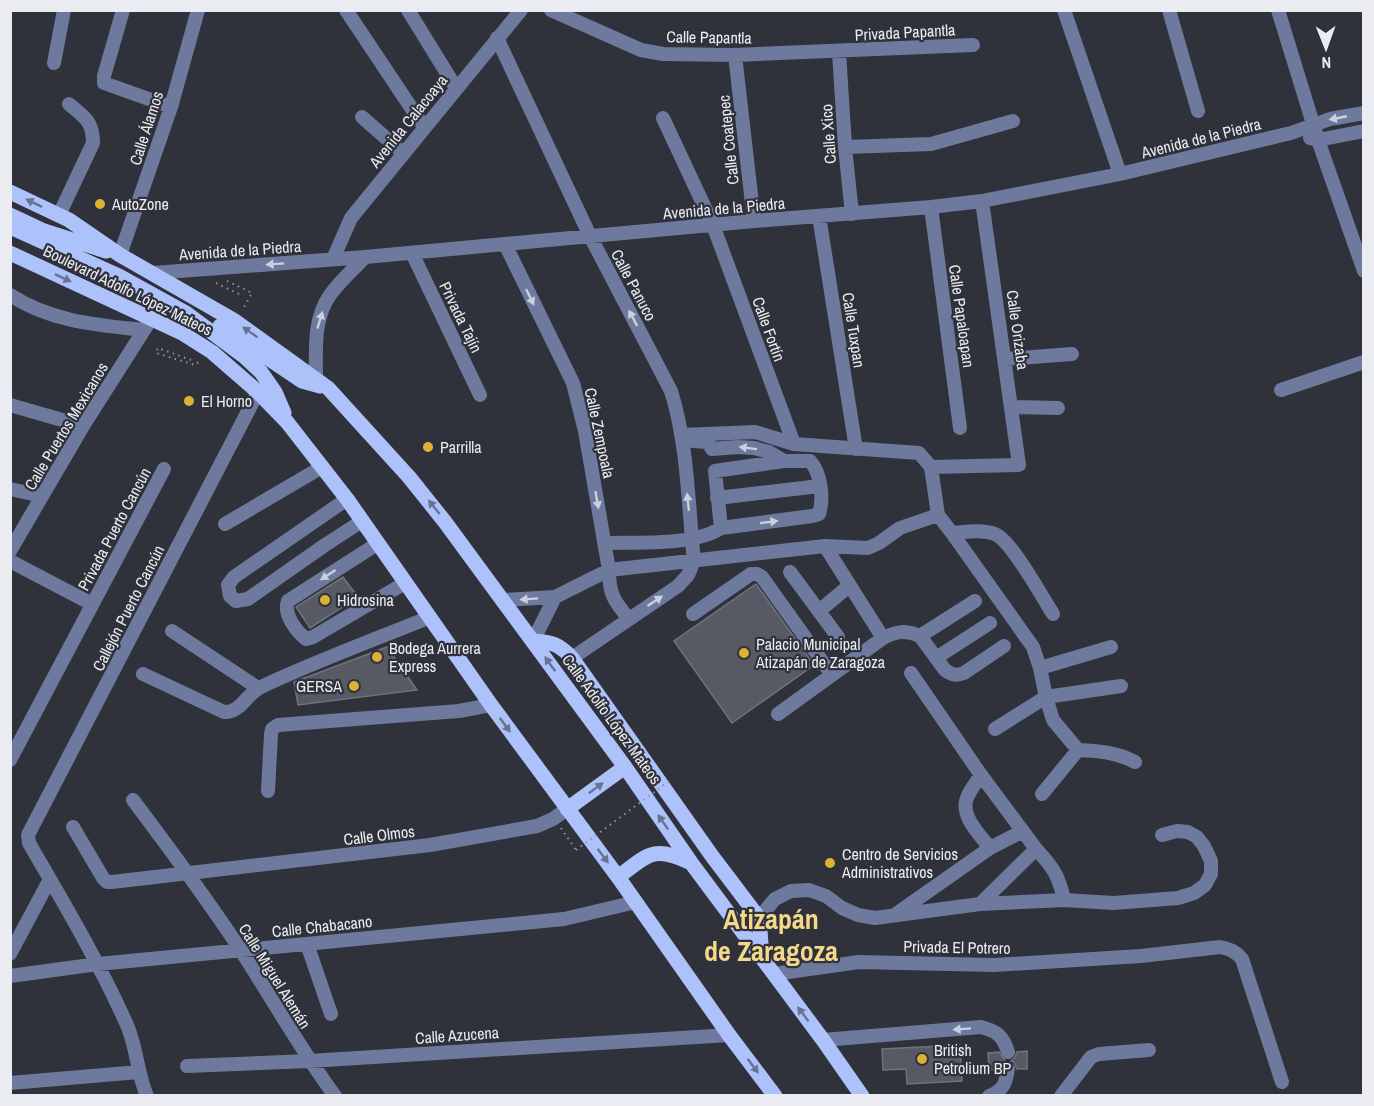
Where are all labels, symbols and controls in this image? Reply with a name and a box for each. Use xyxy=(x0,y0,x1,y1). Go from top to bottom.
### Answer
street label: Privada Papantla xyxy=(854,18,957,46)
north arrow xyxy=(1296,18,1356,78)
street label: Calle Papantla xyxy=(666,25,753,49)
text: N xyxy=(1321,52,1331,74)
street label: Avenida Calacoaya xyxy=(363,69,453,173)
street label: Calle Álamos xyxy=(124,88,168,168)
street label: Calle Coatepec xyxy=(712,94,744,186)
street label: Calle Xico xyxy=(815,103,841,165)
street label: Avenida de la Piedra xyxy=(1138,112,1264,164)
one-way arrow xyxy=(1328,114,1347,123)
street label: Avenida de la Piedra xyxy=(661,192,787,224)
place label: AutoZone xyxy=(111,193,169,215)
marker: AutoZone xyxy=(93,197,107,211)
one-way arrow xyxy=(26,199,43,208)
street label: Avenida de la Piedra xyxy=(177,235,302,265)
street label: Boulevard Adolfo López Mateos xyxy=(40,240,216,340)
street label: Calle Panuco xyxy=(606,245,662,325)
one-way arrow xyxy=(265,259,284,269)
street label: Calle Papaloapan xyxy=(944,263,980,369)
one-way arrow xyxy=(55,273,72,282)
street label: Privada Tajín xyxy=(434,278,488,356)
one-way arrow xyxy=(526,288,535,305)
street label: Calle Orizaba xyxy=(1002,289,1035,372)
street label: Calle Tuxpan xyxy=(837,291,871,369)
street label: Calle Fortín xyxy=(747,294,791,364)
one-way arrow xyxy=(628,310,638,327)
one-way arrow xyxy=(316,311,325,329)
one-way arrow xyxy=(243,326,259,338)
street label: Calle Puertos Mexicanos xyxy=(19,358,113,494)
street label: Calle Zempoala xyxy=(580,386,620,481)
place label: El Horno xyxy=(201,390,252,412)
marker: El Horno xyxy=(182,394,196,408)
place label: Parrilla xyxy=(440,436,482,458)
marker: Parrilla xyxy=(421,440,435,454)
one-way arrow xyxy=(738,443,757,453)
street label: Privada Puerto Cancún xyxy=(72,464,156,594)
one-way arrow xyxy=(593,491,602,510)
one-way arrow xyxy=(683,493,693,512)
one-way arrow xyxy=(428,500,440,515)
one-way arrow xyxy=(759,517,778,527)
street label: Callejón Puerto Cancún xyxy=(87,541,169,675)
one-way arrow xyxy=(320,570,336,581)
place label: Hidrosina xyxy=(337,589,395,611)
marker: Hidrosina xyxy=(318,593,332,607)
one-way arrow xyxy=(520,594,539,603)
one-way arrow xyxy=(647,596,663,607)
place label: Palacio Municipal Atizapán de Zaragoza xyxy=(755,633,886,673)
place label: Bodega Aurrera Express xyxy=(389,637,482,677)
marker: Palacio Municipal Atizapán de Zaragoza xyxy=(737,646,751,660)
street label: Calle Adolfo López Mateos xyxy=(557,649,667,789)
marker: Bodega Aurrera Express xyxy=(370,650,384,664)
one-way arrow xyxy=(544,656,556,672)
place label: GERSA xyxy=(296,675,342,697)
marker: GERSA xyxy=(347,679,361,693)
one-way arrow xyxy=(499,717,511,732)
one-way arrow xyxy=(588,782,604,794)
one-way arrow xyxy=(657,815,669,831)
street label: Calle Olmos xyxy=(342,820,416,850)
place label: Centro de Servicios Administrativos xyxy=(841,843,958,883)
one-way arrow xyxy=(596,849,608,864)
marker: Centro de Servicios Administrativos xyxy=(823,856,837,870)
district label: Atizapán de Zaragoza xyxy=(704,900,838,970)
street label: Calle Chabacano xyxy=(271,910,373,942)
street label: Calle Miguel Alemán xyxy=(234,919,316,1033)
street label: Privada El Potrero xyxy=(903,935,1011,959)
one-way arrow xyxy=(798,1006,810,1021)
street label: Calle Azucena xyxy=(414,1021,500,1049)
one-way arrow xyxy=(953,1024,972,1034)
place label: British Petrolium BP xyxy=(934,1039,1012,1079)
marker: British Petrolium BP xyxy=(915,1052,929,1066)
one-way arrow xyxy=(746,1058,759,1074)

